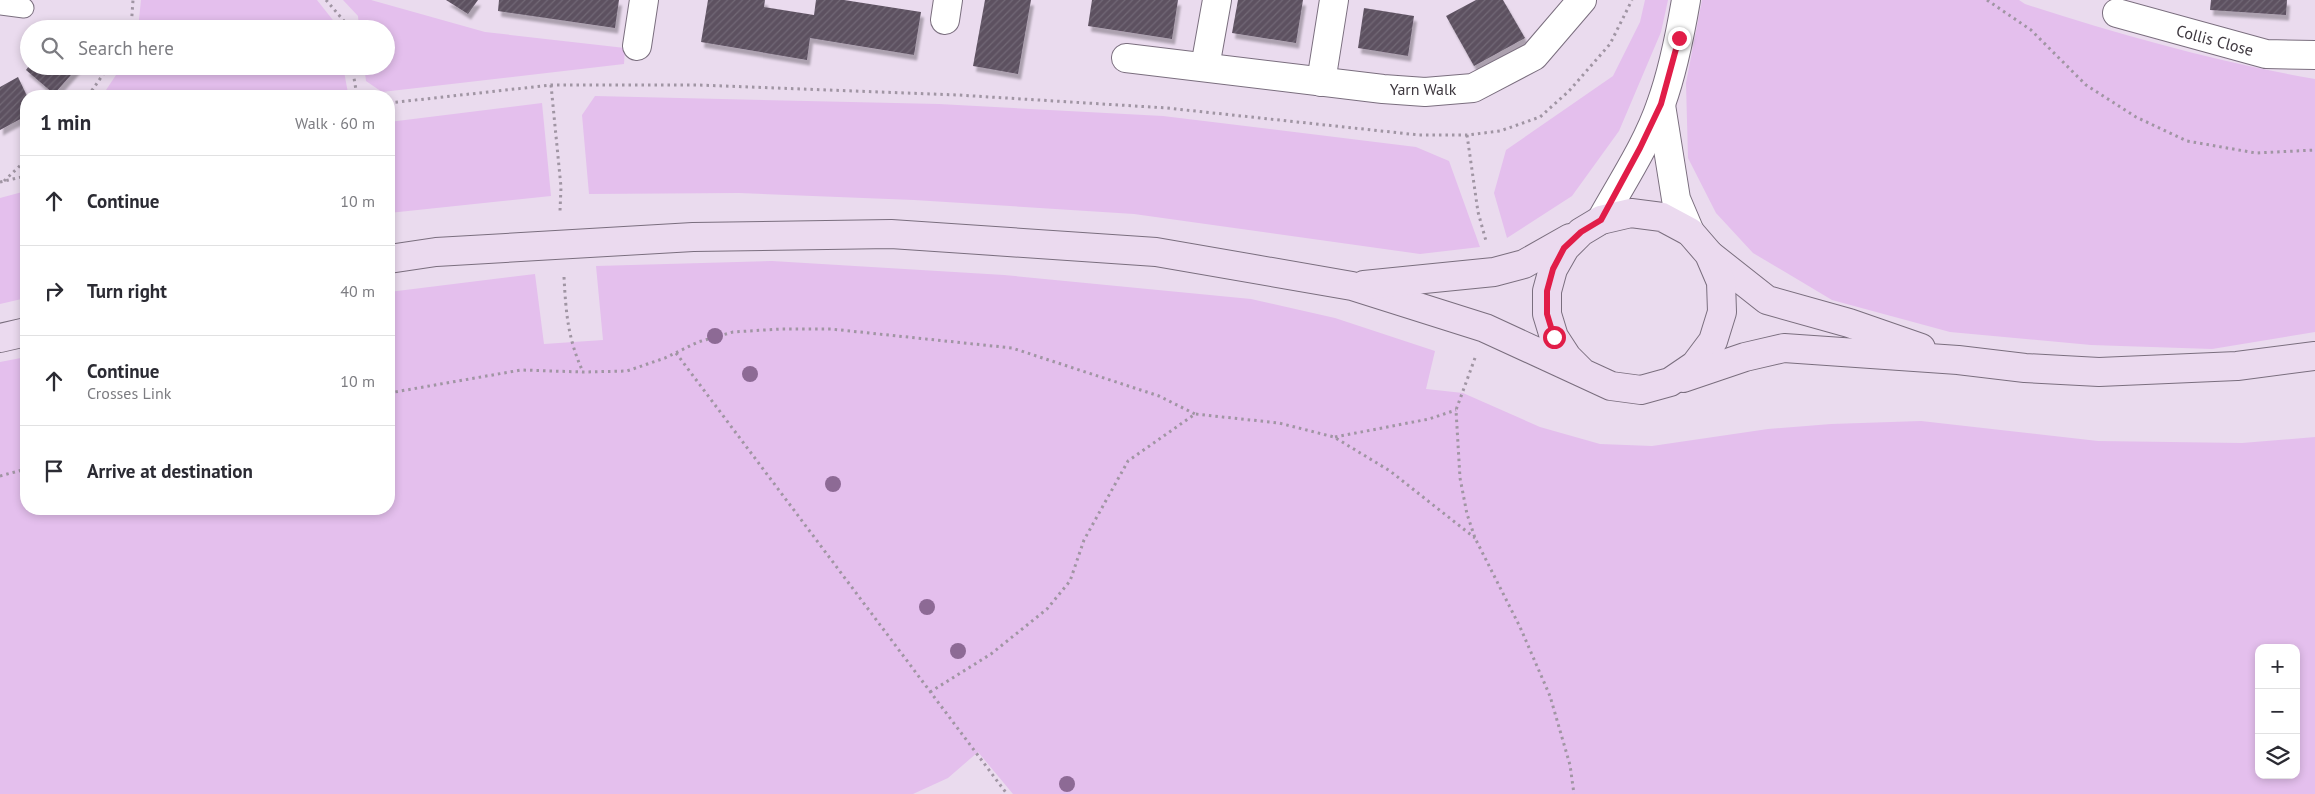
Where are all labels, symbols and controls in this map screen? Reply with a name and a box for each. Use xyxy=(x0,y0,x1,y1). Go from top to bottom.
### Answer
search box xyxy=(20,20,395,75)
street label: Collis Close xyxy=(2174,20,2256,60)
route end xyxy=(1668,27,1691,50)
icon: search xyxy=(38,34,66,62)
text: Search here xyxy=(78,36,174,60)
street label: Yarn Walk xyxy=(1390,79,1457,99)
text: 1 min xyxy=(40,109,91,136)
text: Walk · 60 m xyxy=(295,113,375,133)
icon: ahead xyxy=(40,187,68,215)
text: Continue xyxy=(87,189,159,213)
text: 10 m xyxy=(340,191,375,211)
icon: right xyxy=(40,277,68,305)
text: Turn right xyxy=(87,279,167,303)
text: 40 m xyxy=(340,281,375,301)
route start xyxy=(1543,326,1566,349)
text: Continue xyxy=(87,359,159,383)
icon: ahead xyxy=(40,367,68,395)
text: 10 m xyxy=(340,371,375,391)
text: Crosses Link xyxy=(87,383,171,403)
icon: arrive xyxy=(40,457,68,485)
text: Arrive at destination xyxy=(87,459,253,483)
map controls xyxy=(2255,644,2300,779)
button: + xyxy=(2255,644,2300,689)
button: − xyxy=(2255,689,2300,734)
button: layers xyxy=(2255,734,2300,779)

